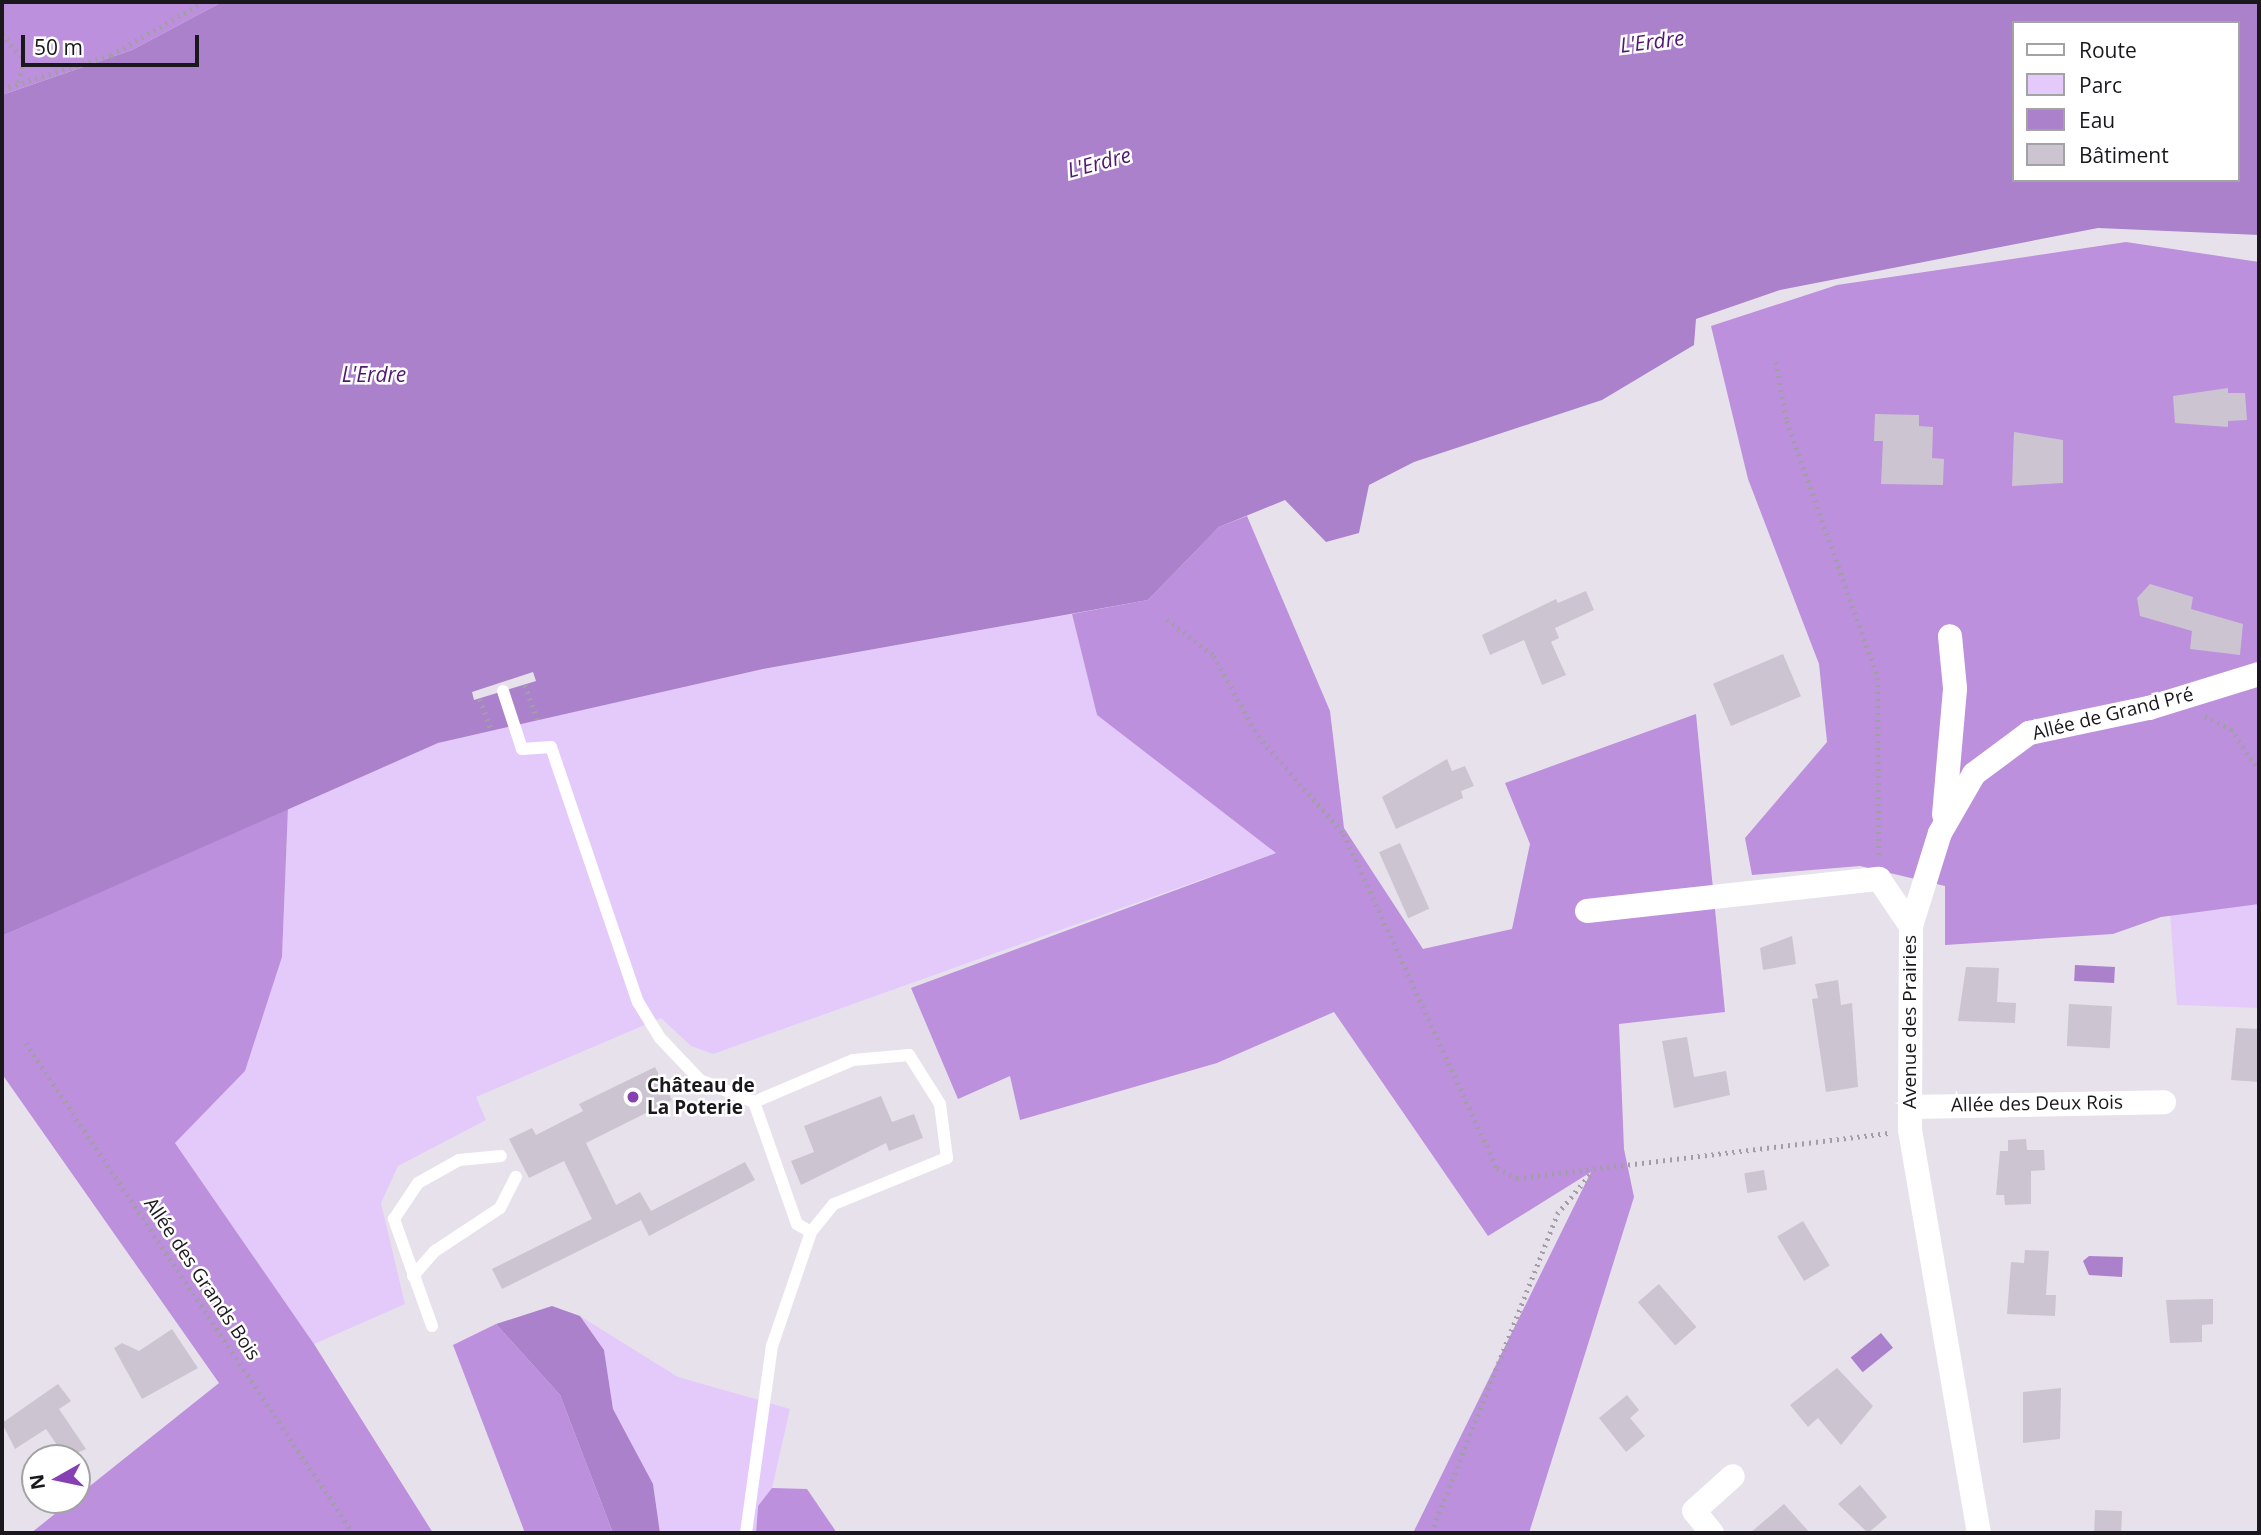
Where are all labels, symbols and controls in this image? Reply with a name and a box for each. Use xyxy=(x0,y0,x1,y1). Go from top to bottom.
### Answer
scale bar xyxy=(24,21,203,65)
legend xyxy=(2012,21,2240,182)
water label: L'Erdre xyxy=(1618,25,1686,57)
text: 50 m xyxy=(34,33,83,61)
text: Route xyxy=(2079,36,2137,64)
text: Parc xyxy=(2079,71,2122,99)
text: Eau xyxy=(2079,106,2115,134)
water label: L'Erdre xyxy=(1065,141,1133,183)
text: Bâtiment xyxy=(2079,141,2169,169)
water label: L'Erdre xyxy=(342,361,406,387)
street label: Allée de Grand Pré xyxy=(2030,683,2196,745)
street label: Avenue des Prairies xyxy=(1899,935,1921,1109)
place label: Château de La Poterie xyxy=(647,1075,755,1119)
marker: Château de La Poterie xyxy=(625,1089,641,1105)
street label: Allée des Deux Rois xyxy=(1951,1091,2123,1117)
street label: Allée des Grands Bois xyxy=(139,1193,265,1365)
north arrow xyxy=(21,1444,91,1514)
text: N xyxy=(23,1472,51,1492)

